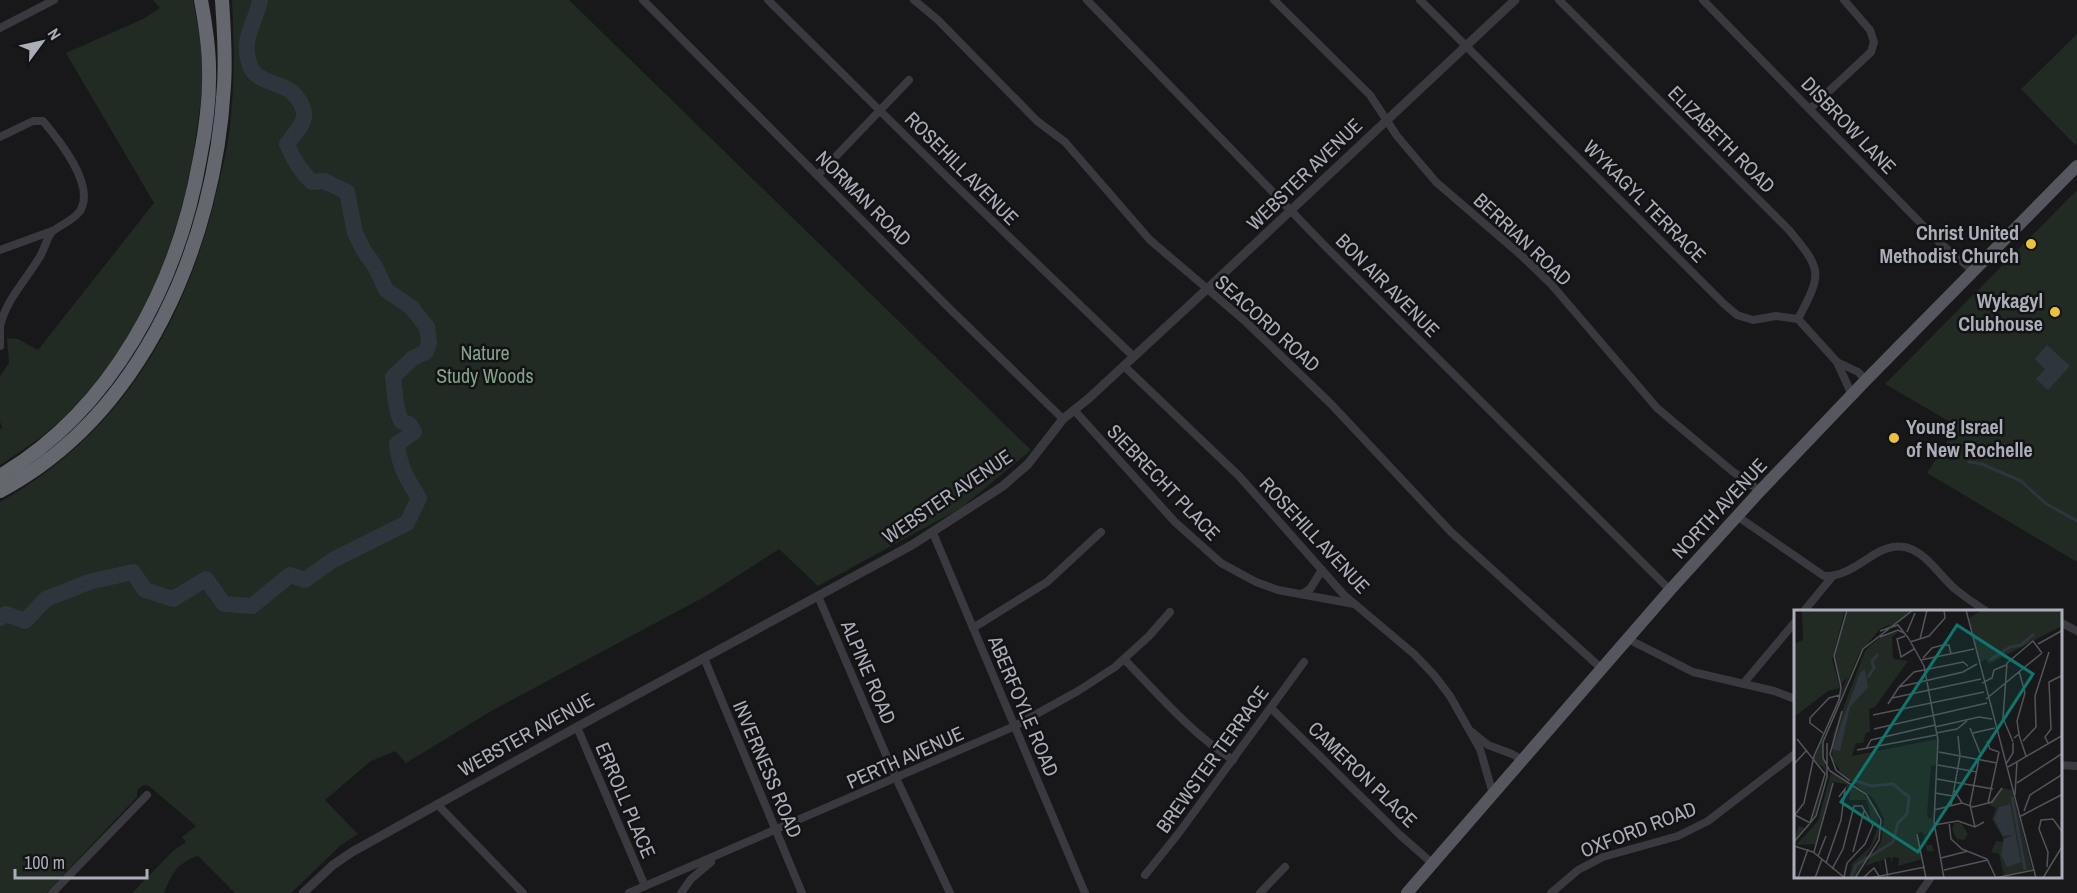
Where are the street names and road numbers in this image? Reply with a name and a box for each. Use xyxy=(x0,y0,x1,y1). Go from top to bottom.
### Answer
street label: DISBROW LANE xyxy=(1796,70,1902,180)
street label: ELIZABETH ROAD xyxy=(1663,80,1781,198)
street label: ROSEHILL AVENUE xyxy=(899,105,1025,231)
street label: WEBSTER AVENUE xyxy=(1240,112,1368,236)
street label: WYKAGYL TERRACE xyxy=(1578,134,1712,268)
street label: NORMAN ROAD xyxy=(810,144,918,252)
street label: BERRIAN ROAD xyxy=(1468,187,1578,291)
street label: BON AIR AVENUE xyxy=(1330,227,1446,343)
street label: SEACORD ROAD xyxy=(1210,268,1326,378)
street label: SIEBRECHT PLACE xyxy=(1102,418,1226,546)
street label: WEBSTER AVENUE xyxy=(877,443,1017,549)
street label: NORTH AVENUE xyxy=(1666,452,1772,564)
street label: ROSEHILL AVENUE xyxy=(1254,471,1376,599)
street label: ALPINE ROAD xyxy=(835,615,903,728)
street label: ABERFOYLE ROAD xyxy=(982,631,1066,780)
street label: BREWSTER TERRACE xyxy=(1149,680,1275,838)
street label: WEBSTER AVENUE xyxy=(453,686,599,782)
street label: INVERNESS ROAD xyxy=(727,696,809,842)
street label: CAMERON PLACE xyxy=(1302,715,1424,833)
street label: PERTH AVENUE xyxy=(842,719,968,795)
street label: ERROLL PLACE xyxy=(589,738,663,862)
street label: OXFORD ROAD xyxy=(1576,795,1700,863)

